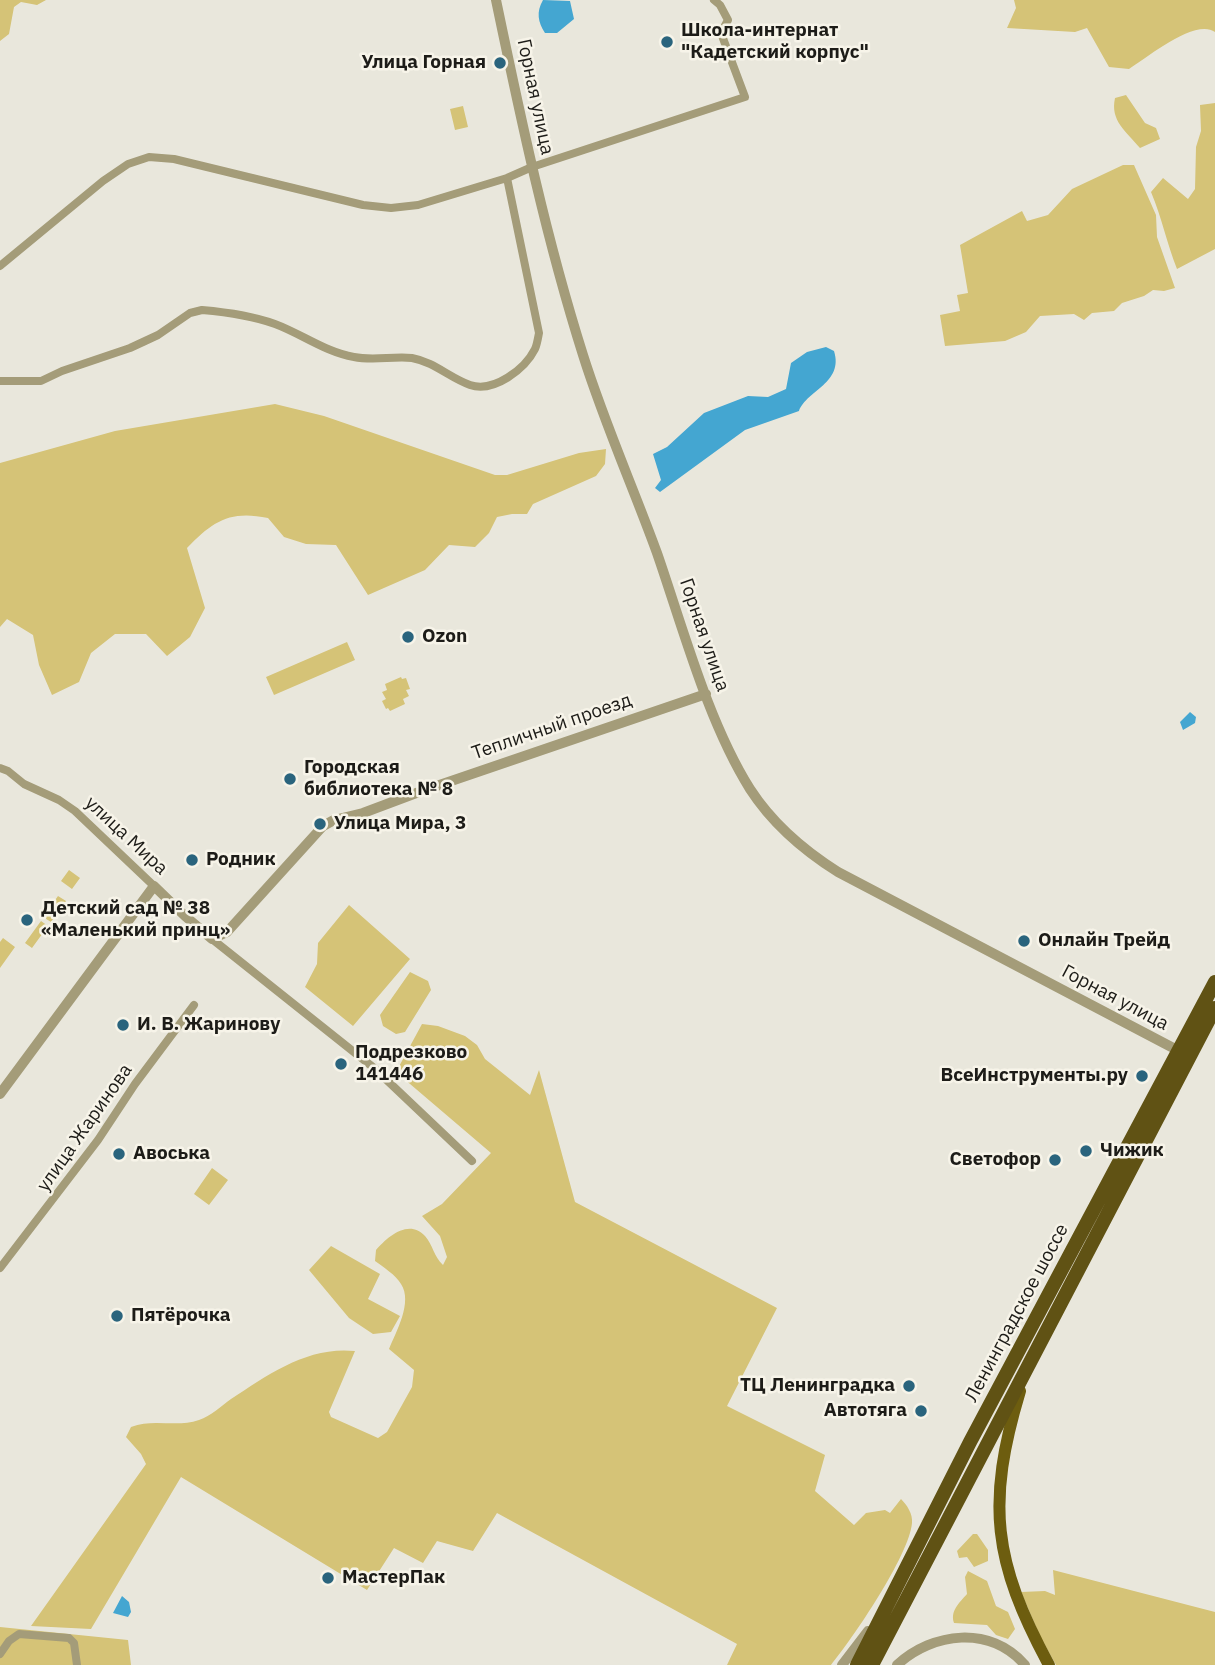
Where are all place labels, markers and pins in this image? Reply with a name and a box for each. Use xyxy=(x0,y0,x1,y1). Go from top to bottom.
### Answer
place label: Школа-интернат "Кадетский корпус" xyxy=(681,20,869,64)
marker: Школа-интернат "Кадетский корпус" xyxy=(659,34,675,50)
place label: Улица Горная xyxy=(362,52,486,74)
marker: Улица Горная xyxy=(492,55,508,71)
place label: Ozon xyxy=(422,626,467,648)
marker: Ozon xyxy=(400,629,416,645)
place label: Городская библиотека № 8 xyxy=(304,757,453,801)
marker: Городская библиотека № 8 xyxy=(282,771,298,787)
place label: Улица Мира, 3 xyxy=(334,813,466,835)
marker: Улица Мира, 3 xyxy=(312,816,328,832)
place label: Родник xyxy=(206,849,276,871)
marker: Родник xyxy=(184,852,200,868)
place label: Детский сад № 38 «Маленький принц» xyxy=(41,898,230,942)
marker: Детский сад № 38 «Маленький принц» xyxy=(19,912,35,928)
place label: Онлайн Трейд xyxy=(1038,930,1170,952)
marker: Онлайн Трейд xyxy=(1016,933,1032,949)
place label: И. В. Жаринову xyxy=(137,1014,280,1036)
marker: И. В. Жаринову xyxy=(115,1017,131,1033)
place label: Подрезково 141446 xyxy=(355,1042,467,1086)
marker: Подрезково 141446 xyxy=(333,1056,349,1072)
place label: ВсеИнструменты.ру xyxy=(941,1065,1128,1087)
marker: ВсеИнструменты.ру xyxy=(1134,1068,1150,1084)
place label: Чижик xyxy=(1100,1140,1164,1162)
place label: Авоська xyxy=(133,1143,210,1165)
marker: Чижик xyxy=(1078,1143,1094,1159)
marker: Авоська xyxy=(111,1146,127,1162)
place label: Светофор xyxy=(949,1149,1041,1171)
marker: Светофор xyxy=(1047,1152,1063,1168)
place label: Пятёрочка xyxy=(131,1305,231,1327)
marker: Пятёрочка xyxy=(109,1308,125,1324)
place label: ТЦ Ленинградка xyxy=(740,1375,895,1397)
marker: ТЦ Ленинградка xyxy=(901,1378,917,1394)
place label: Автотяга xyxy=(824,1400,907,1422)
marker: Автотяга xyxy=(913,1403,929,1419)
place label: МастерПак xyxy=(342,1567,445,1589)
marker: МастерПак xyxy=(320,1570,336,1586)

